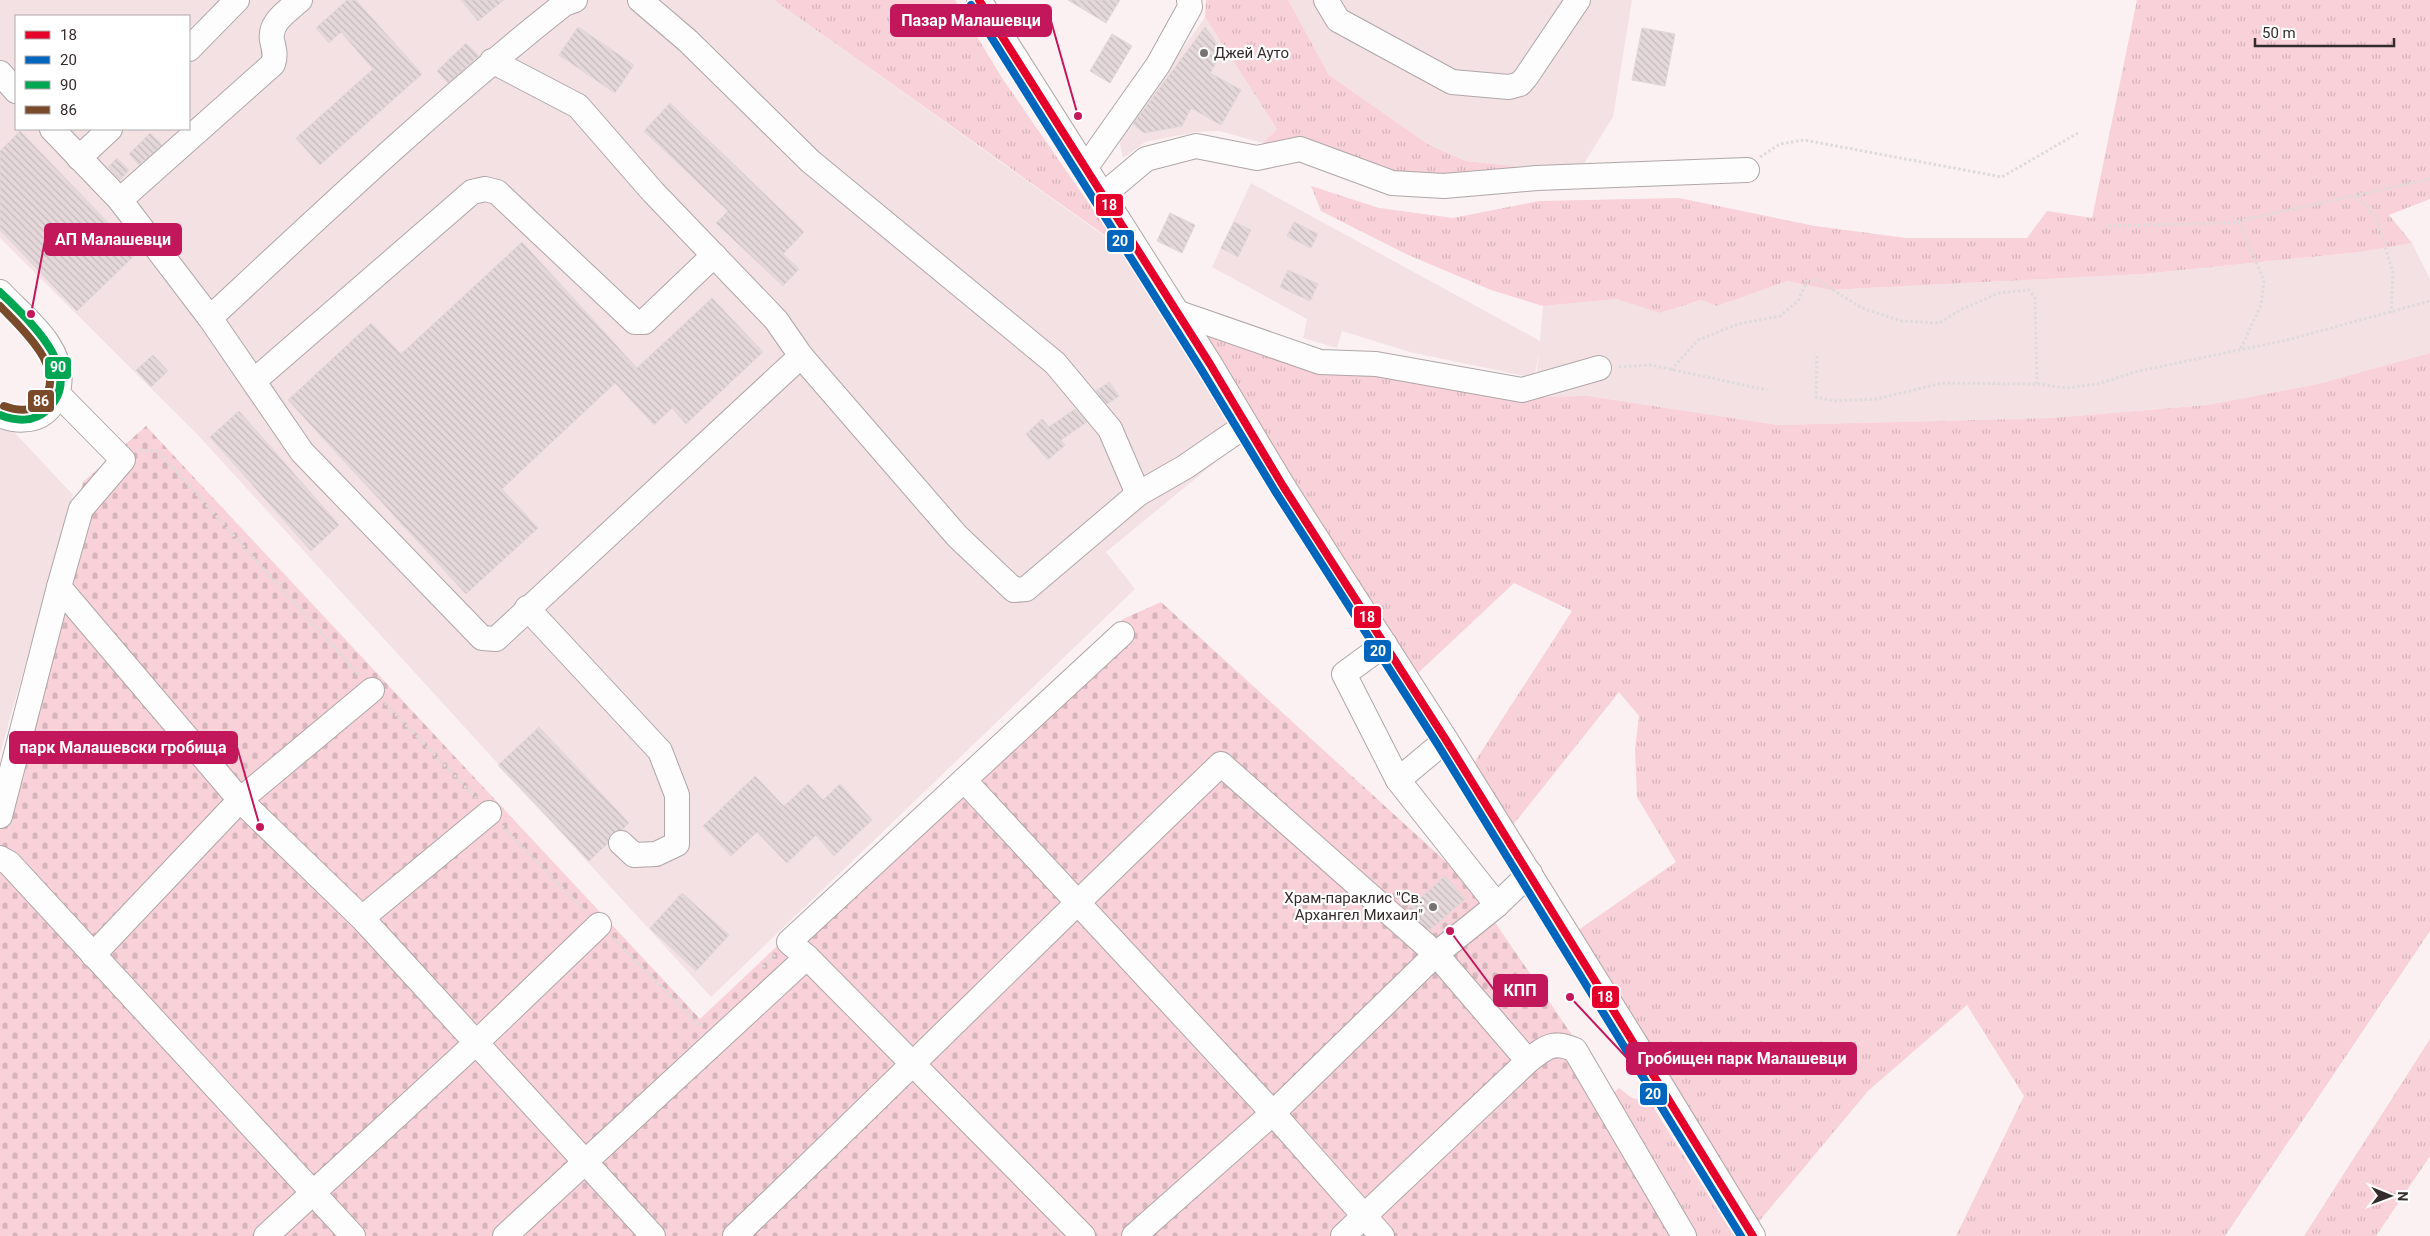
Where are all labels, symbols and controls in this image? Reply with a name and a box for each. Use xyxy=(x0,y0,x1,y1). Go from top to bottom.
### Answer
callout: Пазар Малашевци xyxy=(891,5,1051,36)
text: Пазар Малашевци xyxy=(901,11,1041,30)
legend xyxy=(15,15,190,130)
scale bar xyxy=(2255,15,2394,47)
text: 50 m xyxy=(2262,24,2296,42)
text: 18 xyxy=(60,26,77,44)
place label: Джей Ауто xyxy=(1214,44,1289,62)
marker: Джей Ауто xyxy=(1198,47,1210,59)
text: 20 xyxy=(60,51,77,69)
text: 90 xyxy=(60,76,77,94)
text: 86 xyxy=(60,101,77,119)
line badge: 18 xyxy=(1095,193,1124,217)
text: 18 xyxy=(1101,197,1117,213)
callout: АП Малашевци xyxy=(45,224,181,255)
line badge: 20 xyxy=(1106,229,1135,253)
text: АП Малашевци xyxy=(55,230,171,249)
text: 20 xyxy=(1112,233,1128,249)
line badge: 90 xyxy=(44,356,72,380)
text: 90 xyxy=(50,359,66,375)
line badge: 86 xyxy=(27,389,55,413)
text: 86 xyxy=(33,393,49,409)
line badge: 18 xyxy=(1353,605,1382,629)
text: 18 xyxy=(1359,609,1375,625)
line badge: 20 xyxy=(1363,639,1392,663)
text: 20 xyxy=(1370,643,1386,659)
callout: парк Малашевски гробища xyxy=(10,732,237,763)
text: парк Малашевски гробища xyxy=(20,738,227,757)
place label: Храм-параклис "Св. Архангел Михаил" xyxy=(1284,889,1423,924)
marker: Храм-параклис "Св. Архангел Михаил" xyxy=(1427,901,1439,913)
callout: КПП xyxy=(1494,975,1547,1006)
text: КПП xyxy=(1504,981,1536,1000)
line badge: 18 xyxy=(1591,985,1620,1009)
text: 18 xyxy=(1597,989,1613,1005)
callout: Гробищен парк Малашевци xyxy=(1627,1043,1856,1074)
text: Гробищен парк Малашевци xyxy=(1637,1049,1847,1068)
line badge: 20 xyxy=(1639,1082,1668,1106)
text: 20 xyxy=(1645,1086,1661,1102)
north arrow xyxy=(2365,1171,2415,1221)
text: N xyxy=(2395,1191,2411,1201)

